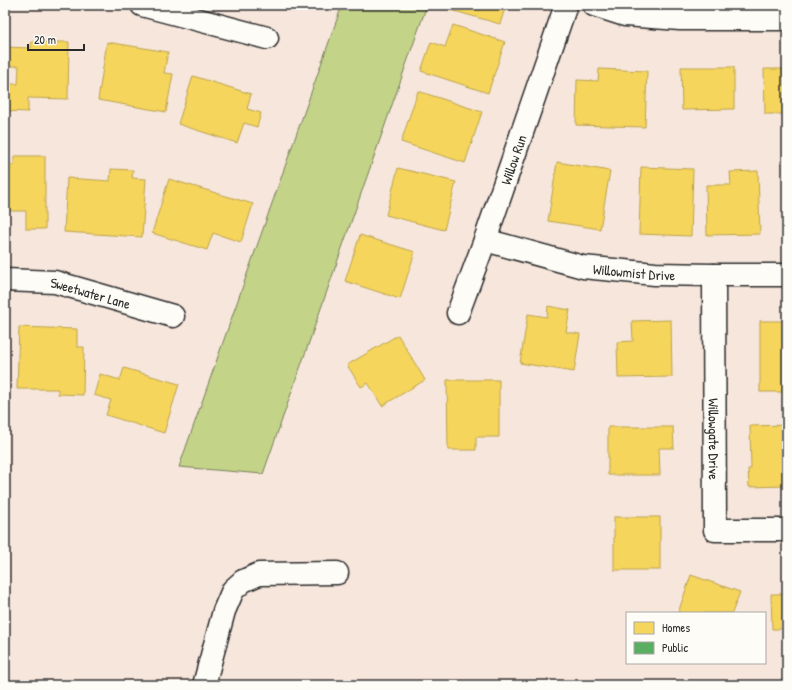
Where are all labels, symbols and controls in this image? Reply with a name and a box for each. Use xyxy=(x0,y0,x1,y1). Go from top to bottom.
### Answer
scale bar xyxy=(28,26,84,52)
text: 20 m xyxy=(34,31,56,48)
street label: Willow Run xyxy=(495,132,530,187)
street label: Willowmist Drive xyxy=(592,259,676,284)
street label: Sweetwater Lane xyxy=(50,272,133,313)
street label: Willowgate Drive xyxy=(704,398,724,480)
legend xyxy=(626,612,766,664)
text: Homes xyxy=(662,619,690,636)
text: Public xyxy=(662,639,688,656)

